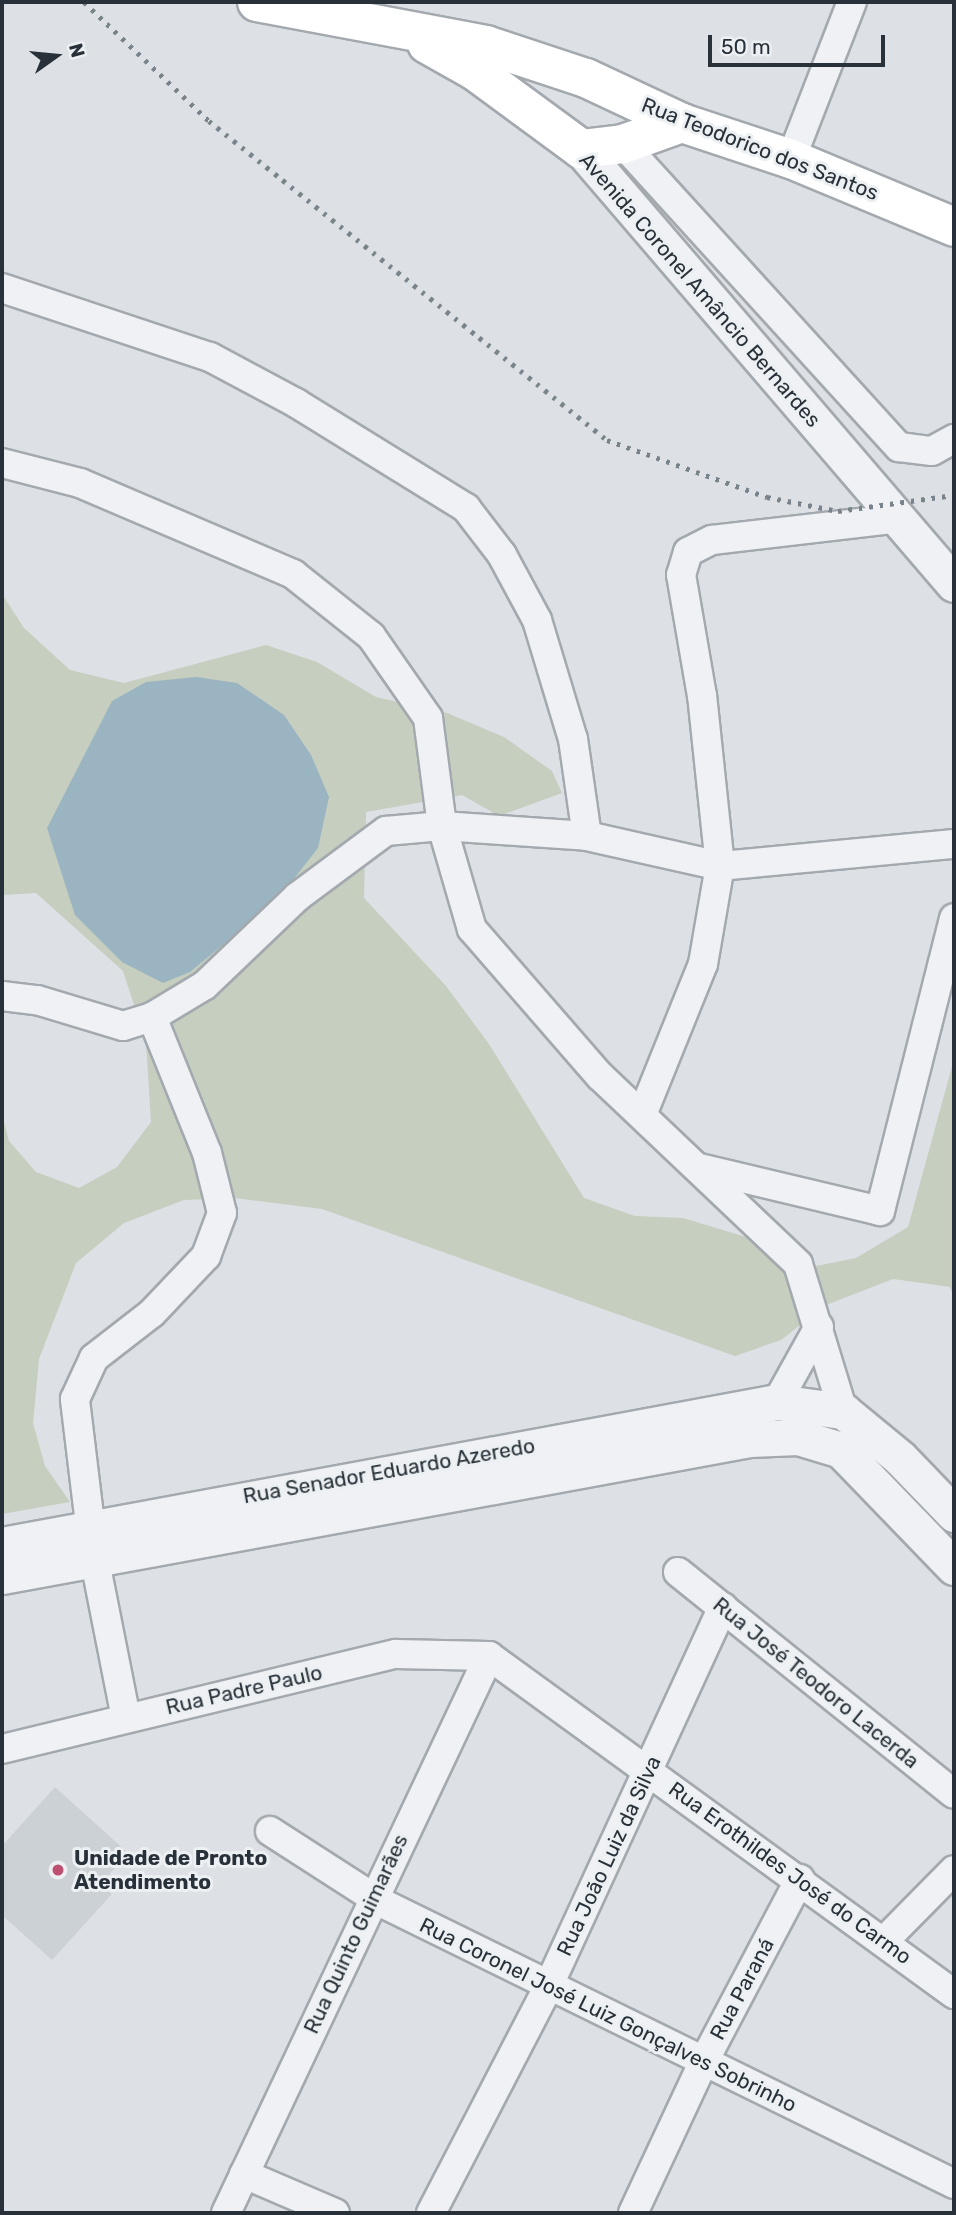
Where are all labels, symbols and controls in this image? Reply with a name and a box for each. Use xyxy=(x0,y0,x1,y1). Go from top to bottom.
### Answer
north arrow xyxy=(21,21,91,91)
scale bar xyxy=(711,21,888,65)
text: 50 m xyxy=(721,34,771,59)
text: N xyxy=(64,41,90,60)
street label: Rua Teodorico dos Santos xyxy=(638,92,882,206)
street label: Avenida Coronel Amâncio Bernardes xyxy=(574,147,826,433)
street label: Rua Senador Eduardo Azeredo xyxy=(240,1433,538,1509)
street label: Rua José Teodoro Lacerda xyxy=(708,1592,924,1774)
street label: Rua Padre Paulo xyxy=(163,1660,325,1720)
street label: Rua João Luiz da Silva xyxy=(552,1752,666,1960)
street label: Rua Erothildes José do Carmo xyxy=(664,1776,916,1970)
street label: Rua Quinto Guimarães xyxy=(299,1830,413,2038)
place label: Unidade de Pronto Atendimento xyxy=(74,1845,267,1895)
marker: Unidade de Pronto Atendimento xyxy=(48,1860,68,1880)
street label: Rua Coronel José Luiz Gonçalves Sobrinho xyxy=(415,1912,801,2118)
street label: Rua Paraná xyxy=(705,1934,779,2044)

